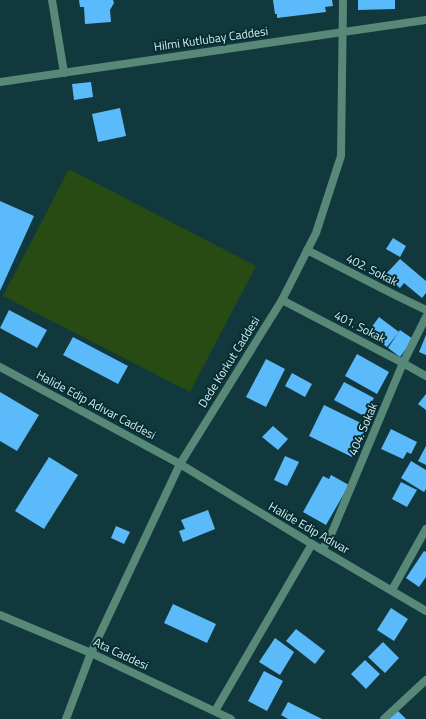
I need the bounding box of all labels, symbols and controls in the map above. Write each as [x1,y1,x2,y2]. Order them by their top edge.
street label: Hilmi Kutlubay Caddesi [152,21,269,56]
street label: 402. Sokak [343,248,402,291]
street label: 401. Sokak [331,305,390,348]
street label: Dede Korkut Caddesi [193,312,264,411]
street label: Halide Edip Adıvar Caddesi [33,365,159,444]
street label: 404. Sokak [343,399,382,458]
street label: Halide Edip Adıvar [265,497,353,559]
street label: Ata Caddesi [90,632,152,675]

